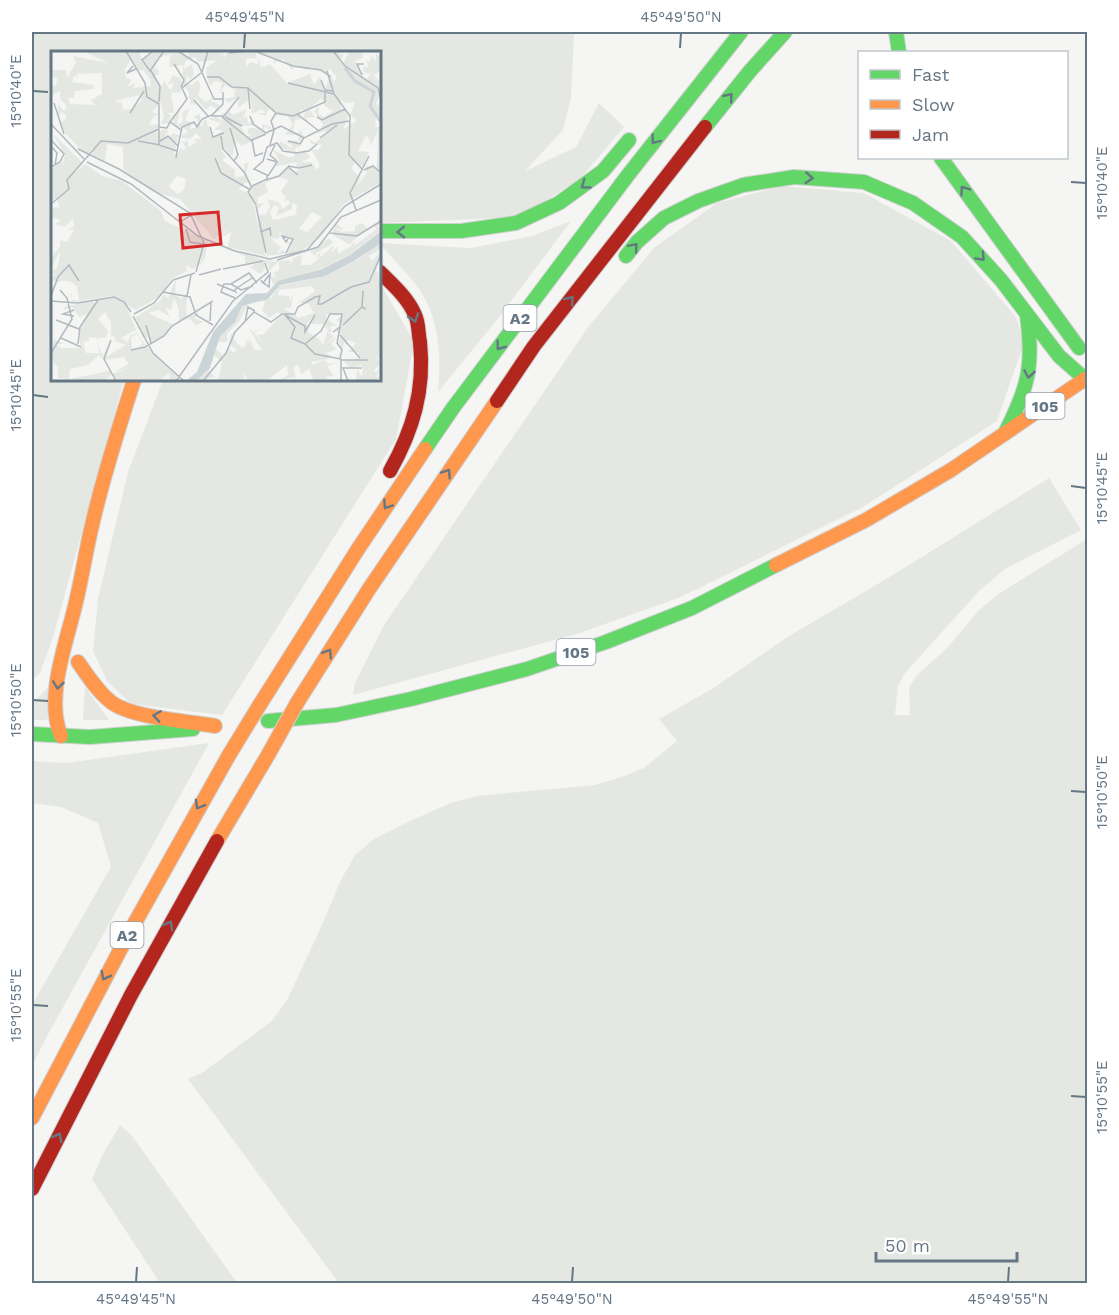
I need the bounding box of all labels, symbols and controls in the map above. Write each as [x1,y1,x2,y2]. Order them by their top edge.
text: 45°49'45"N [205,8,285,26]
text: 45°49'50"N [640,8,722,26]
inset map [51,51,381,381]
legend [858,51,1068,159]
text: 15°10'40"E [7,55,25,127]
text: Fast [912,64,950,85]
one-way arrow [722,93,733,104]
text: Slow [912,94,955,115]
text: Jam [912,124,949,145]
one-way arrow [652,133,663,144]
text: 15°10'40"E [1093,147,1111,219]
one-way arrow [805,171,814,184]
one-way arrow [580,177,591,188]
one-way arrow [960,186,971,197]
one-way arrow [396,226,405,238]
one-way arrow [627,243,638,254]
one-way arrow [973,250,984,261]
one-way arrow [562,295,573,306]
road number: A2 [504,305,536,331]
one-way arrow [406,312,419,323]
one-way arrow [496,339,507,350]
text: 15°10'45"E [7,359,25,431]
one-way arrow [1024,370,1036,379]
road number: 105 [1026,393,1064,419]
text: 15°10'45"E [1093,452,1111,524]
one-way arrow [440,468,451,479]
one-way arrow [383,498,394,509]
road number: 105 [556,639,596,665]
one-way arrow [321,649,333,659]
text: 15°10'50"E [7,663,25,737]
one-way arrow [52,681,64,690]
one-way arrow [153,711,162,723]
text: 15°10'50"E [1093,755,1111,829]
one-way arrow [195,799,207,809]
one-way arrow [162,921,173,931]
road number: A2 [110,922,144,948]
text: 15°10'55"E [7,968,25,1042]
one-way arrow [101,970,112,980]
text: 15°10'55"E [1093,1060,1111,1134]
one-way arrow [50,1132,62,1143]
scale bar [876,1225,1017,1263]
text: 50 m [885,1235,930,1256]
text: 45°49'45"N [96,1290,176,1308]
text: 45°49'50"N [531,1290,613,1308]
text: 45°49'55"N [968,1290,1048,1308]

